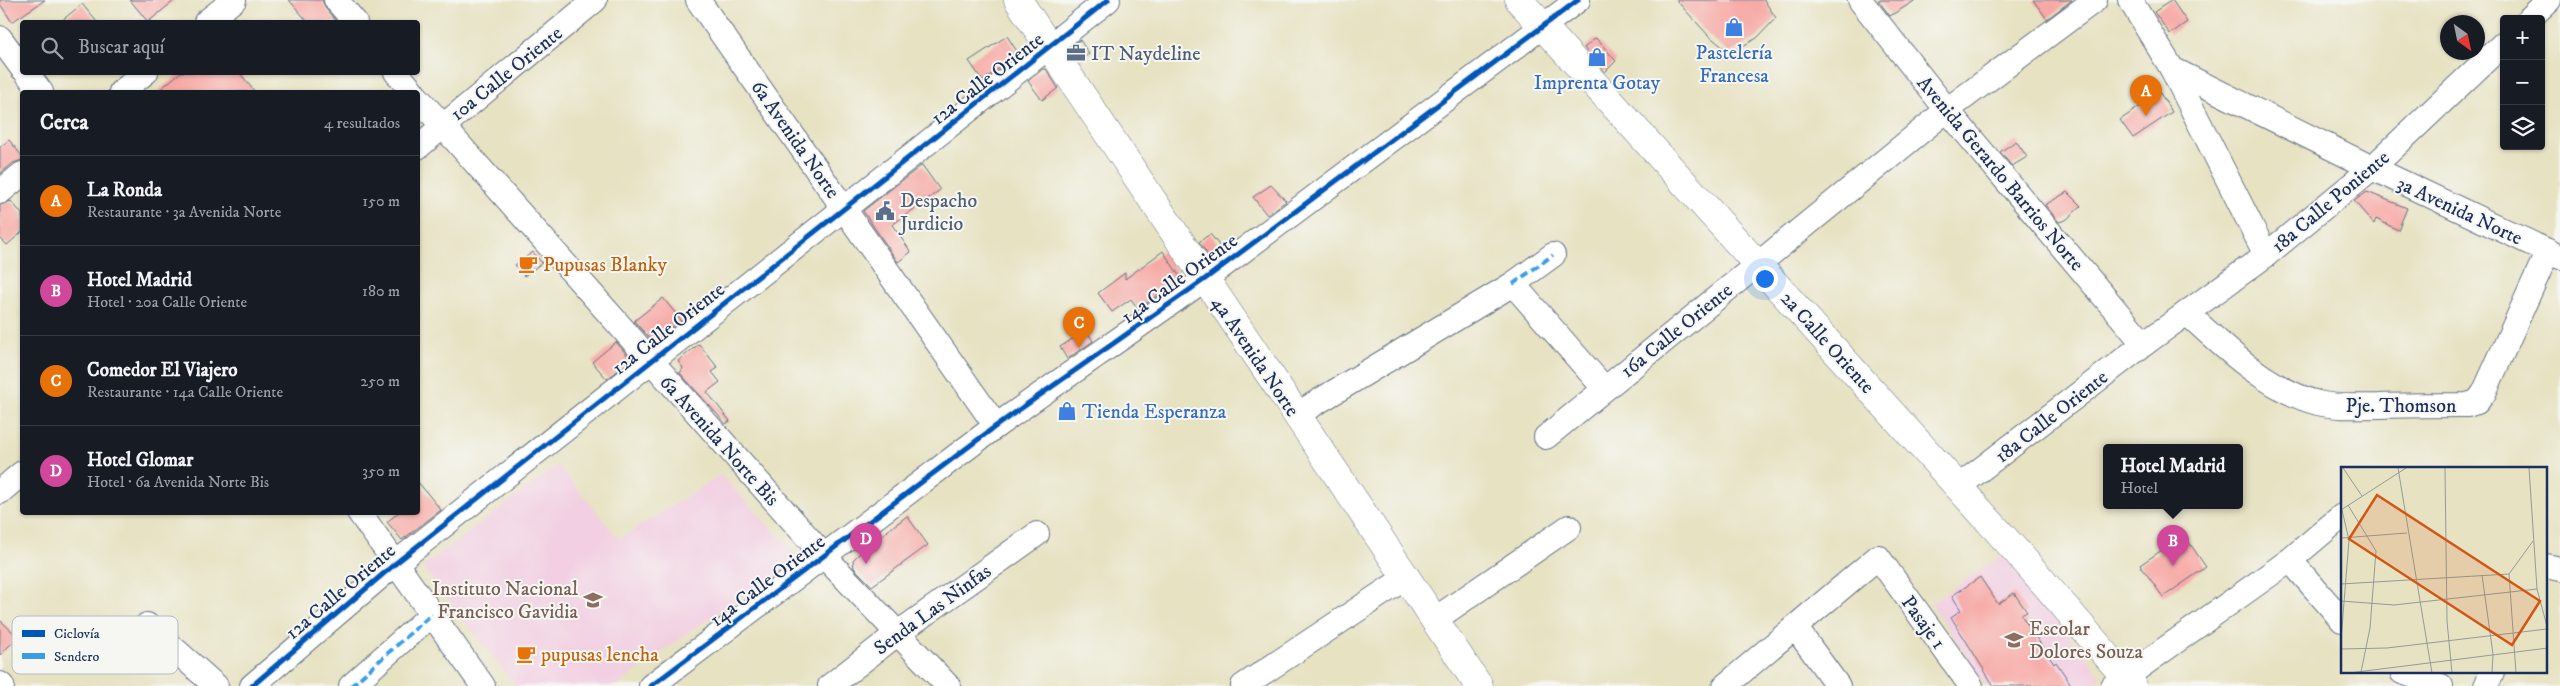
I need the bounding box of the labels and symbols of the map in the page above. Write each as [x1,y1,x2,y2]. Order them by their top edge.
north arrow [2440,15,2485,60]
shop icon: Pastelería Francesa [1723,16,1745,38]
street label: 10a Calle Oriente [446,21,568,127]
street label: 12a Calle Oriente [927,27,1049,131]
place label: Pastelería Francesa [1696,41,1773,89]
office icon: IT Naydeline [1065,42,1087,64]
place label: IT Naydeline [1091,42,1200,67]
shop icon: Imprenta Gotay [1586,46,1608,68]
place label: Imprenta Gotay [1534,71,1661,96]
street label: Avenida Gerardo Barrios Norte [1911,71,2089,277]
pin: A [2130,75,2162,116]
street label: 6a Avenida Norte [745,76,845,204]
street label: 18a Calle Poniente [2267,146,2395,259]
street label: 3a Avenida Norte [2393,171,2526,251]
place label: Despacho Jurdicio [898,189,977,237]
public building icon: Despacho Jurdicio [874,200,896,222]
street label: 14a Calle Oriente [1117,229,1243,330]
cafe icon: Pupusas Blanky [517,253,539,275]
place label: Pupusas Blanky [543,253,668,278]
your location [1752,266,1778,292]
street label: 12a Calle Oriente [608,277,730,381]
street label: 16a Calle Oriente [1616,278,1738,384]
street label: 2a Calle Oriente [1774,287,1879,399]
street label: 4a Avenida Norte [1205,292,1304,422]
pin: C [1063,307,1095,348]
street label: 18a Calle Oriente [1990,365,2113,469]
street label: 6a Avenida Norte Bis [654,370,784,512]
street label: Pje. Thomson [2346,394,2457,419]
shop icon: Tienda Esperanza [1056,400,1078,422]
place label: Tienda Esperanza [1082,400,1227,425]
inset map [2341,467,2548,674]
pin: D [850,523,882,564]
pin: B [2157,525,2189,566]
street label: 14a Calle Oriente [705,530,831,633]
street label: 12a Calle Oriente [281,539,401,646]
street label: Senda Las Ninfas [869,559,997,661]
place label: Instituto Nacional Francisco Gavidia [432,577,579,625]
school or university icon: Instituto Nacional Francisco Gavidia [582,589,604,611]
street label: Pasaje 1 [1895,591,1951,655]
legend [12,616,178,674]
place label: Escolar Dolores Souza [2029,617,2143,665]
text: Ciclovía [54,625,100,643]
school or university icon: Escolar Dolores Souza [2003,629,2025,651]
cafe icon: pupusas lencha [515,643,537,665]
place label: pupusas lencha [540,643,659,668]
text: Sendero [54,648,99,666]

